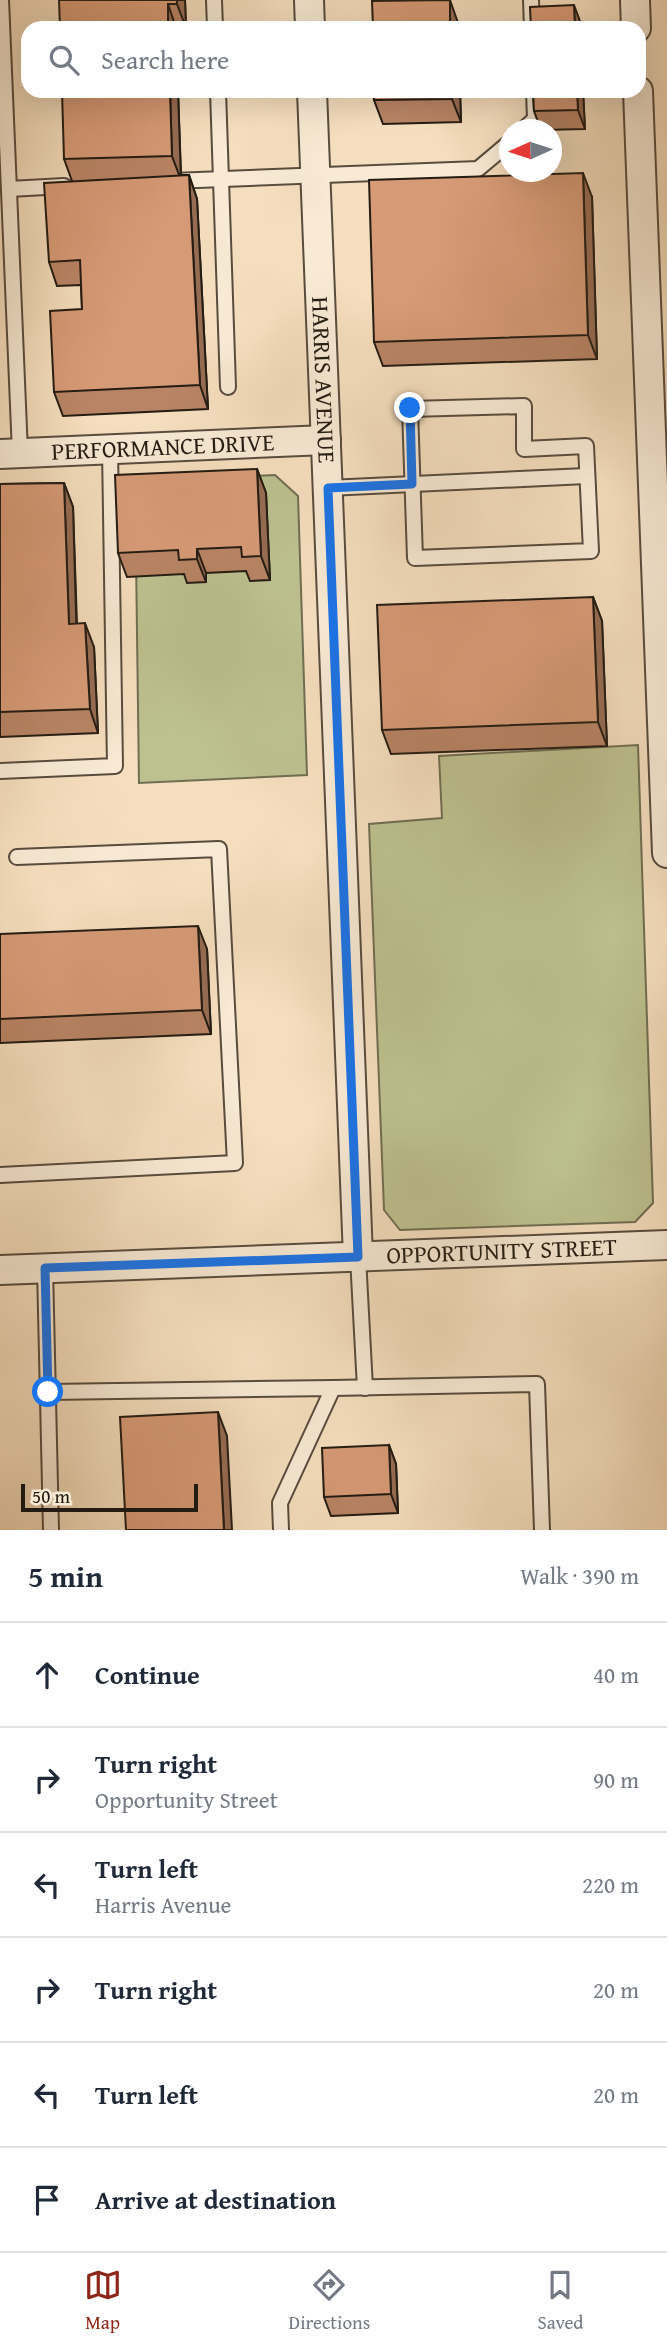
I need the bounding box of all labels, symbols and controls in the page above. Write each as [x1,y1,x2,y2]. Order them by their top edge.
search box [21,21,646,98]
text: Search here [101,40,229,79]
icon: search [45,41,83,79]
north arrow [499,119,562,182]
street label: HARRIS AVENUE [303,296,345,464]
route end [394,392,425,423]
street label: PERFORMANCE DRIVE [51,424,275,469]
street label: OPPORTUNITY STREET [386,1229,617,1273]
route start [32,1376,63,1407]
scale bar [21,1481,198,1513]
text: 50 m [32,1482,70,1510]
text: 5 min [28,1554,103,1598]
text: Walk · 390 m [520,1559,639,1592]
text: Continue [95,1655,200,1694]
icon: ahead [28,1656,66,1694]
text: 40 m [593,1658,639,1691]
text: Turn right [95,1744,217,1783]
icon: right [28,1761,66,1799]
text: 90 m [593,1763,639,1796]
text: Opportunity Street [95,1783,278,1816]
text: Turn left [95,1849,198,1888]
icon: left [28,1866,66,1904]
text: 220 m [582,1868,639,1901]
text: Harris Avenue [95,1888,231,1921]
text: Turn right [95,1970,217,2009]
icon: right [28,1971,66,2009]
text: 20 m [593,1973,639,2006]
text: Turn left [95,2075,198,2114]
icon: left [28,2076,66,2114]
text: 20 m [593,2078,639,2111]
text: Arrive at destination [95,2180,336,2219]
icon: arrive [28,2181,66,2219]
tab: Map [84,2266,122,2336]
tab: Directions [289,2266,370,2336]
tab: Saved [537,2266,583,2336]

